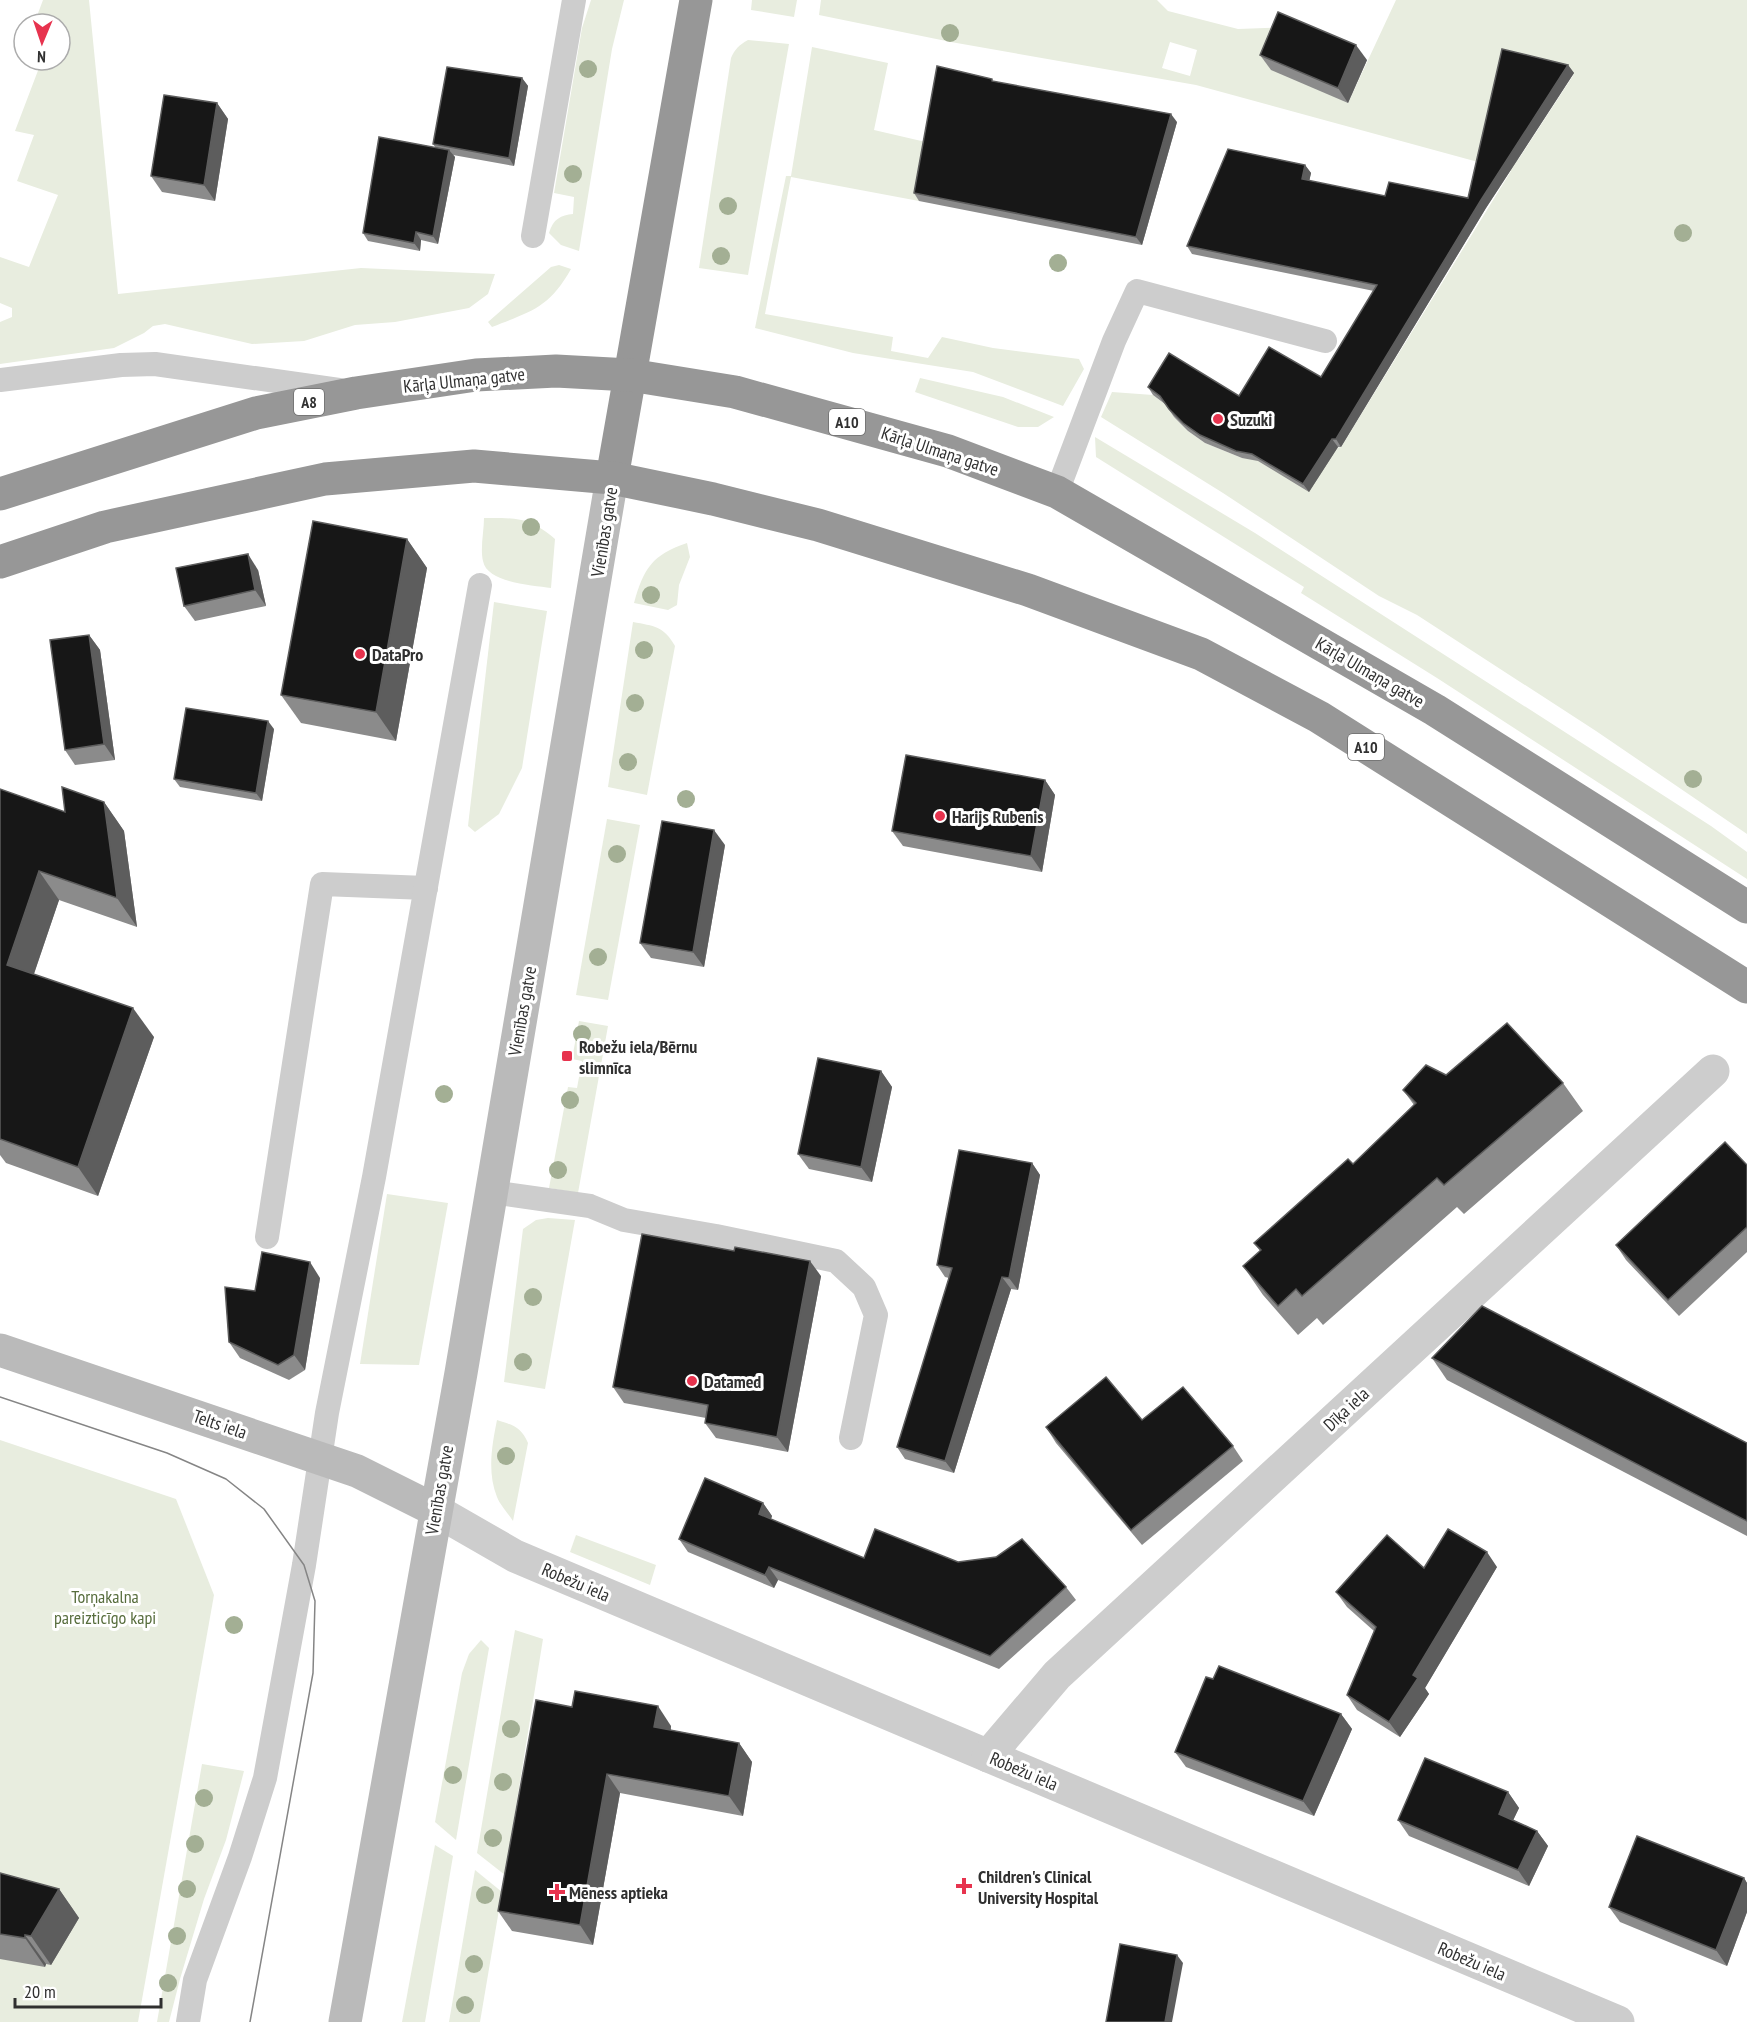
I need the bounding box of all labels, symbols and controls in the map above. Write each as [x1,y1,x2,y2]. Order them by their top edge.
north arrow [12,12,72,72]
text: N [37,47,46,67]
street label: Kārļa Ulmaņa gatve [402,362,526,398]
road number: A8 [294,389,324,415]
place label: Suzuki [1230,408,1272,431]
road number: A10 [829,409,865,435]
marker: Suzuki [1211,412,1225,426]
street label: Kārļa Ulmaņa gatve [878,421,1002,481]
street label: Vienības gatve [585,485,622,580]
street label: Kārļa Ulmaņa gatve [1311,632,1429,712]
place label: DataPro [372,643,423,666]
marker: DataPro [353,647,367,661]
road number: A10 [1348,734,1384,760]
place label: Harijs Rubenis [952,805,1044,828]
marker: Harijs Rubenis [933,809,947,823]
street label: Vienības gatve [503,964,541,1059]
place label: Robežu iela/Bērnu slimnīca [579,1035,697,1079]
marker: Robežu iela/Bērnu slimnīca [560,1049,574,1063]
place label: Datamed [704,1370,761,1393]
marker: Datamed [685,1374,699,1388]
street label: Dīķa iela [1318,1382,1374,1436]
street label: Telts iela [190,1404,250,1444]
street label: Vienības gatve [420,1443,458,1538]
street label: Robežu iela [539,1557,613,1607]
park label: Torņakalna pareizticīgo kapi [54,1585,156,1629]
street label: Robežu iela [987,1746,1061,1796]
place label: Children's Clinical University Hospital [978,1865,1099,1909]
marker: Children's Clinical University Hospital [955,1877,973,1895]
place label: Mēness aptieka [569,1881,668,1904]
marker: Mēness aptieka [550,1885,564,1899]
street label: Robežu iela [1435,1936,1509,1986]
scale bar [15,1971,160,2009]
text: 20 m [24,1980,56,2003]

